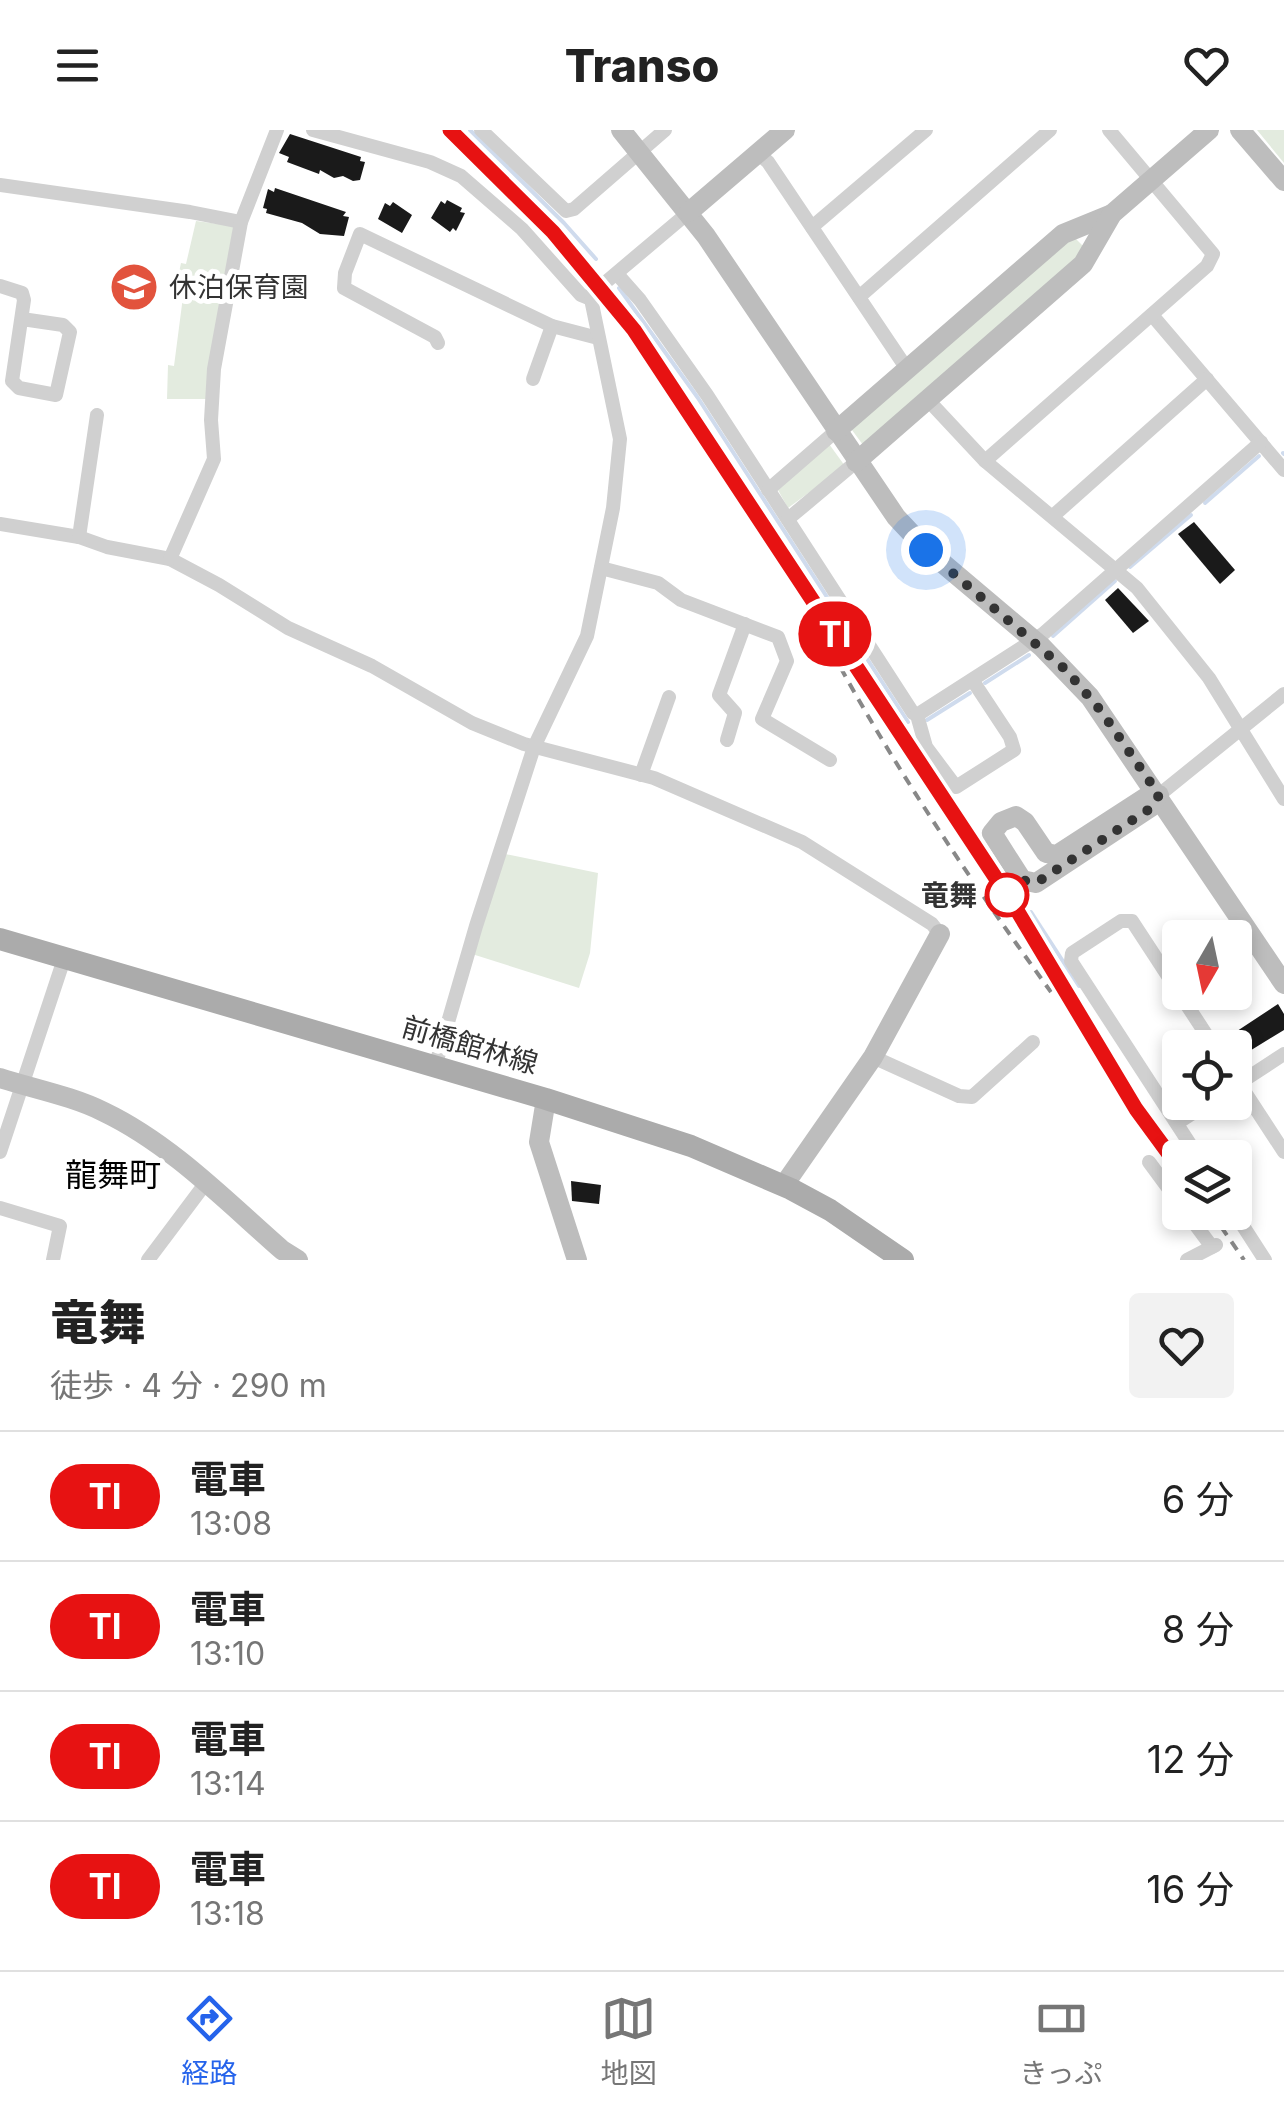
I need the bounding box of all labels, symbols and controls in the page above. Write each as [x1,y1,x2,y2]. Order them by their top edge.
icon: menu [50,38,105,93]
text: Transo [565,38,719,93]
icon: heart [1179,38,1234,93]
school or university icon: 休泊保育園 [108,261,160,313]
place label: 休泊保育園 [169,270,309,304]
your location [901,525,951,575]
line badge: TI [790,602,880,666]
text: TI [818,613,852,655]
marker: 竜舞 [986,874,1028,916]
place label: 竜舞 [921,878,977,912]
north arrow [1162,920,1252,1010]
map controls [1162,920,1252,1230]
street label: 前橋館林線 [398,1009,542,1081]
button: locate [1162,1030,1252,1120]
button: layers [1162,1140,1252,1230]
district label: 龍舞町 [65,1155,161,1194]
text: 竜舞 [50,1293,146,1352]
button: heart [1129,1293,1234,1398]
text: 徒歩 · 4 分 · 290 m [50,1366,327,1405]
text: 電車 [190,1456,266,1502]
text: TI [88,1475,122,1517]
text: 6 分 [1162,1476,1234,1522]
text: 13:08 [190,1504,272,1543]
text: 電車 [190,1586,266,1632]
text: TI [88,1605,122,1647]
text: 8 分 [1162,1606,1234,1652]
text: 13:10 [190,1634,265,1673]
text: 電車 [190,1716,266,1762]
text: TI [88,1735,122,1777]
text: 12 分 [1147,1736,1234,1782]
text: 13:14 [190,1764,266,1803]
text: 電車 [190,1846,266,1892]
text: TI [88,1865,122,1907]
text: 16 分 [1146,1866,1234,1912]
text: 13:18 [190,1894,265,1933]
tab: 経路 [182,1991,238,2091]
tab: 地図 [601,1991,657,2091]
tab: きっぷ [1020,1991,1102,2091]

